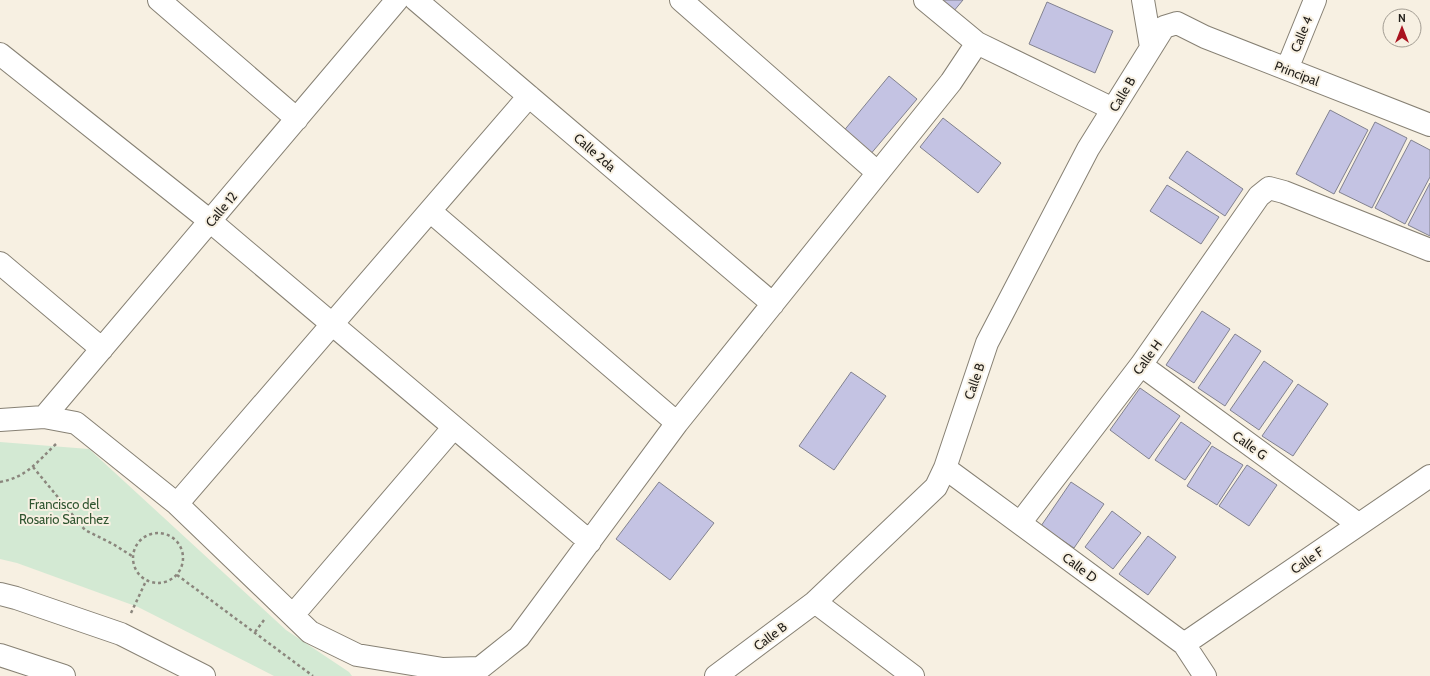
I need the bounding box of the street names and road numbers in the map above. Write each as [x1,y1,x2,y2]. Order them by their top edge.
street label: Calle 4 [1287,13,1316,54]
street label: Principal [1272,57,1322,89]
street label: Calle B [1105,74,1139,114]
street label: Calle 2da [571,130,620,175]
street label: Calle 12 [202,188,240,230]
street label: Calle H [1129,336,1165,378]
street label: Calle B [960,360,988,401]
street label: Calle G [1230,427,1271,463]
street label: Calle F [1287,543,1327,577]
street label: Calle D [1059,549,1101,585]
street label: Calle B [750,618,790,654]

